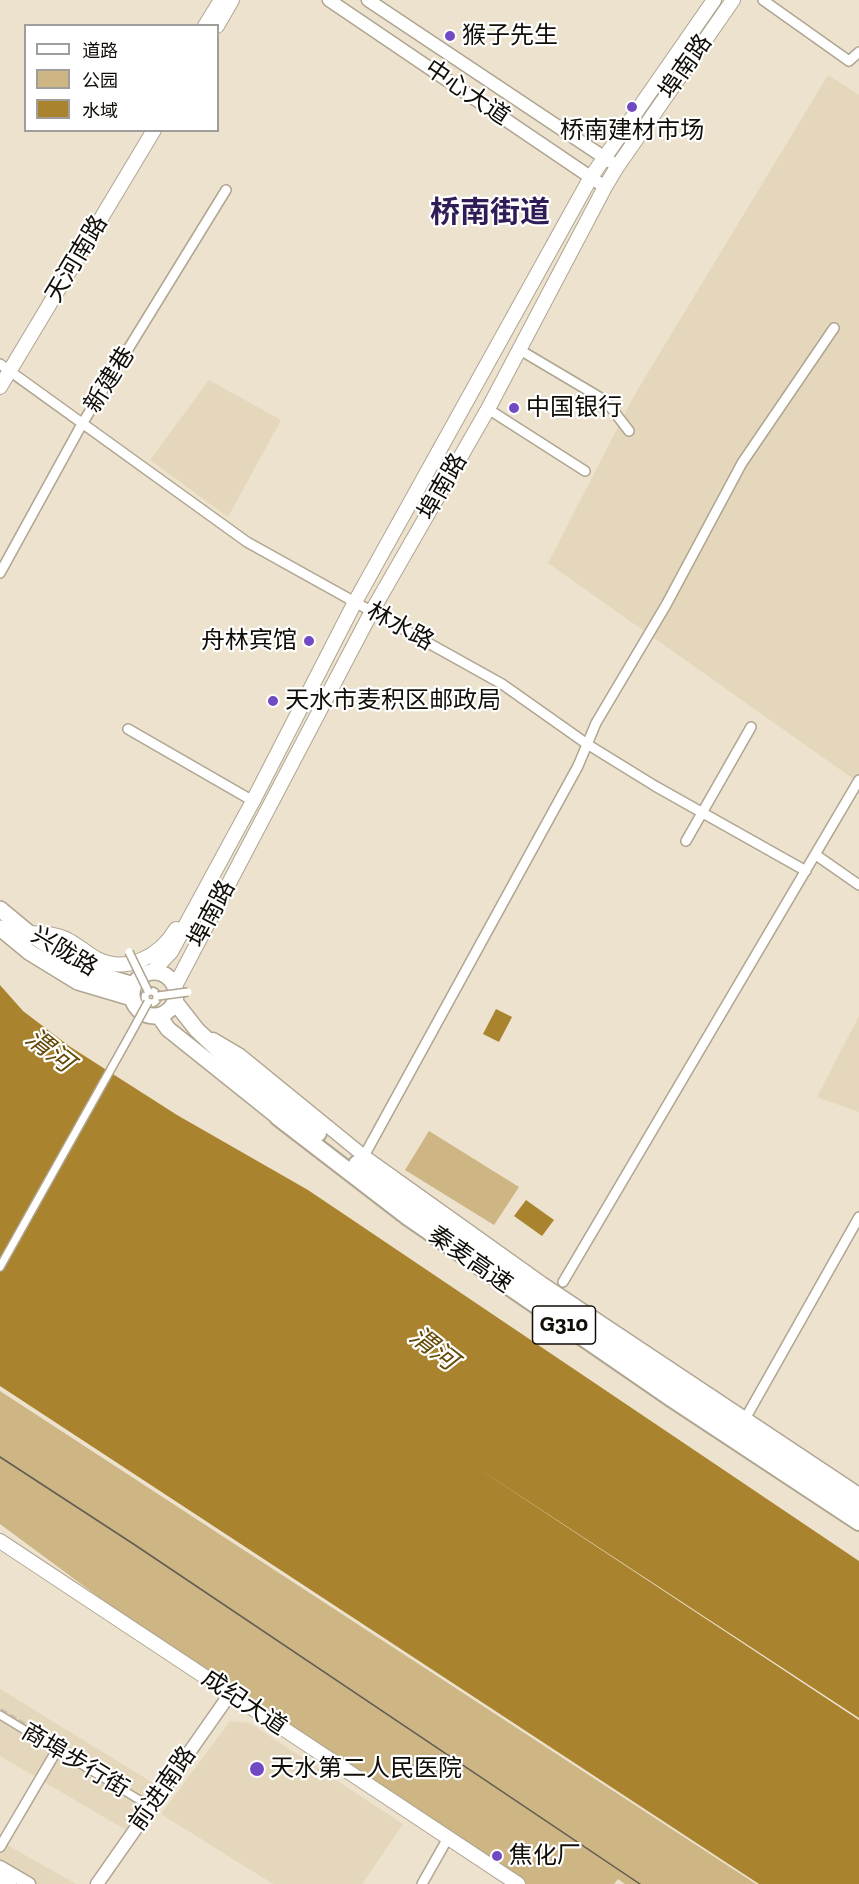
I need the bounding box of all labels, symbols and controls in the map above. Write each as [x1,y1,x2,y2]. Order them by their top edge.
place label: 猴子先生 [462,22,558,50]
legend [24,24,219,132]
marker: 猴子先生 [443,29,457,43]
street label: 埠南路 [654,29,718,105]
text: 道路 [82,40,118,62]
street label: 中心大道 [419,54,515,132]
text: 公园 [82,70,118,92]
text: 水域 [82,100,118,122]
marker: 桥南建材市场 [625,100,639,114]
place label: 桥南建材市场 [560,117,704,145]
district label: 桥南街道 [430,195,550,231]
street label: 天河南路 [40,210,114,308]
street label: 新建巷 [79,342,141,418]
place label: 中国银行 [526,394,622,422]
marker: 中国银行 [507,401,521,415]
street label: 埠南路 [413,449,473,525]
street label: 林水路 [362,597,438,657]
place label: 舟林宾馆 [201,627,297,655]
marker: 舟林宾馆 [302,634,316,648]
place label: 天水市麦积区邮政局 [285,687,501,715]
marker: 天水市麦积区邮政局 [266,694,280,708]
street label: 埠南路 [182,875,242,953]
street label: 兴陇路 [26,921,102,983]
water label: 渭河 [19,1023,79,1079]
street label: 秦麦高速 [422,1221,518,1299]
road number: G310 [532,1306,596,1344]
water label: 渭河 [403,1321,463,1377]
street label: 成纪大道 [196,1664,292,1742]
street label: 商埠步行街 [16,1718,134,1804]
street label: 前进南路 [124,1741,202,1837]
place label: 天水第二人民医院 [270,1755,462,1783]
marker: 天水第二人民医院 [248,1760,266,1778]
place label: 焦化厂 [509,1842,581,1870]
marker: 焦化厂 [490,1849,504,1863]

